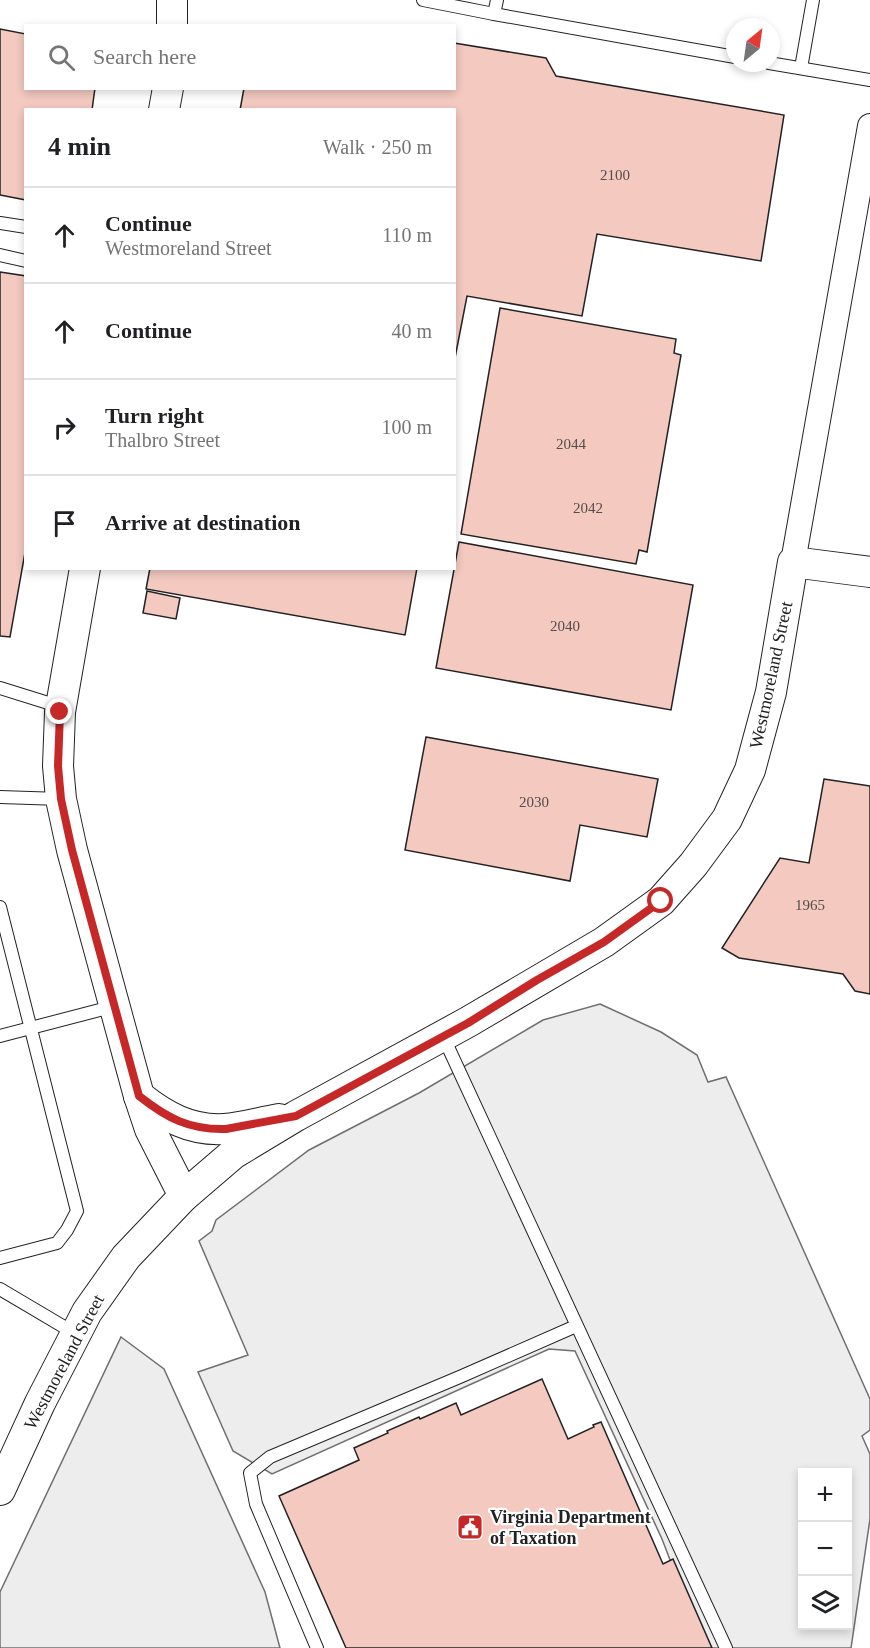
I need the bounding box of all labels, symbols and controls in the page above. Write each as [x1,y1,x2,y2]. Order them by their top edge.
north arrow [726,18,780,72]
search box [24,24,456,90]
icon: search [45,41,78,74]
text: Search here [93,44,196,69]
text: 4 min [48,132,111,161]
text: Walk · 250 m [323,136,432,158]
house number: 2100 [600,167,630,183]
text: Continue [105,211,192,236]
icon: ahead [48,219,81,252]
text: 110 m [382,224,432,246]
text: Westmoreland Street [105,237,272,259]
icon: ahead [48,315,81,348]
text: Continue [105,318,192,343]
text: 40 m [391,320,432,342]
text: Turn right [105,403,204,428]
icon: right [48,411,81,444]
text: 100 m [381,416,432,438]
text: Thalbro Street [105,429,220,451]
house number: 2044 [556,436,587,452]
house number: 2042 [573,500,603,516]
icon: arrive [48,507,81,540]
text: Arrive at destination [105,510,301,535]
street label: Westmoreland Street [746,600,796,750]
house number: 2040 [550,618,580,634]
route end [46,698,72,724]
house number: 2030 [519,794,549,810]
route start [647,887,673,913]
house number: 1965 [795,897,825,913]
street label: Westmoreland Street [20,1291,108,1433]
map controls [798,1468,852,1630]
button: + [798,1468,852,1522]
place label: Virginia Department of Taxation [490,1507,651,1548]
public building icon: Virginia Department of Taxation [455,1512,485,1542]
button: − [798,1522,852,1576]
button: layers [798,1576,852,1630]

